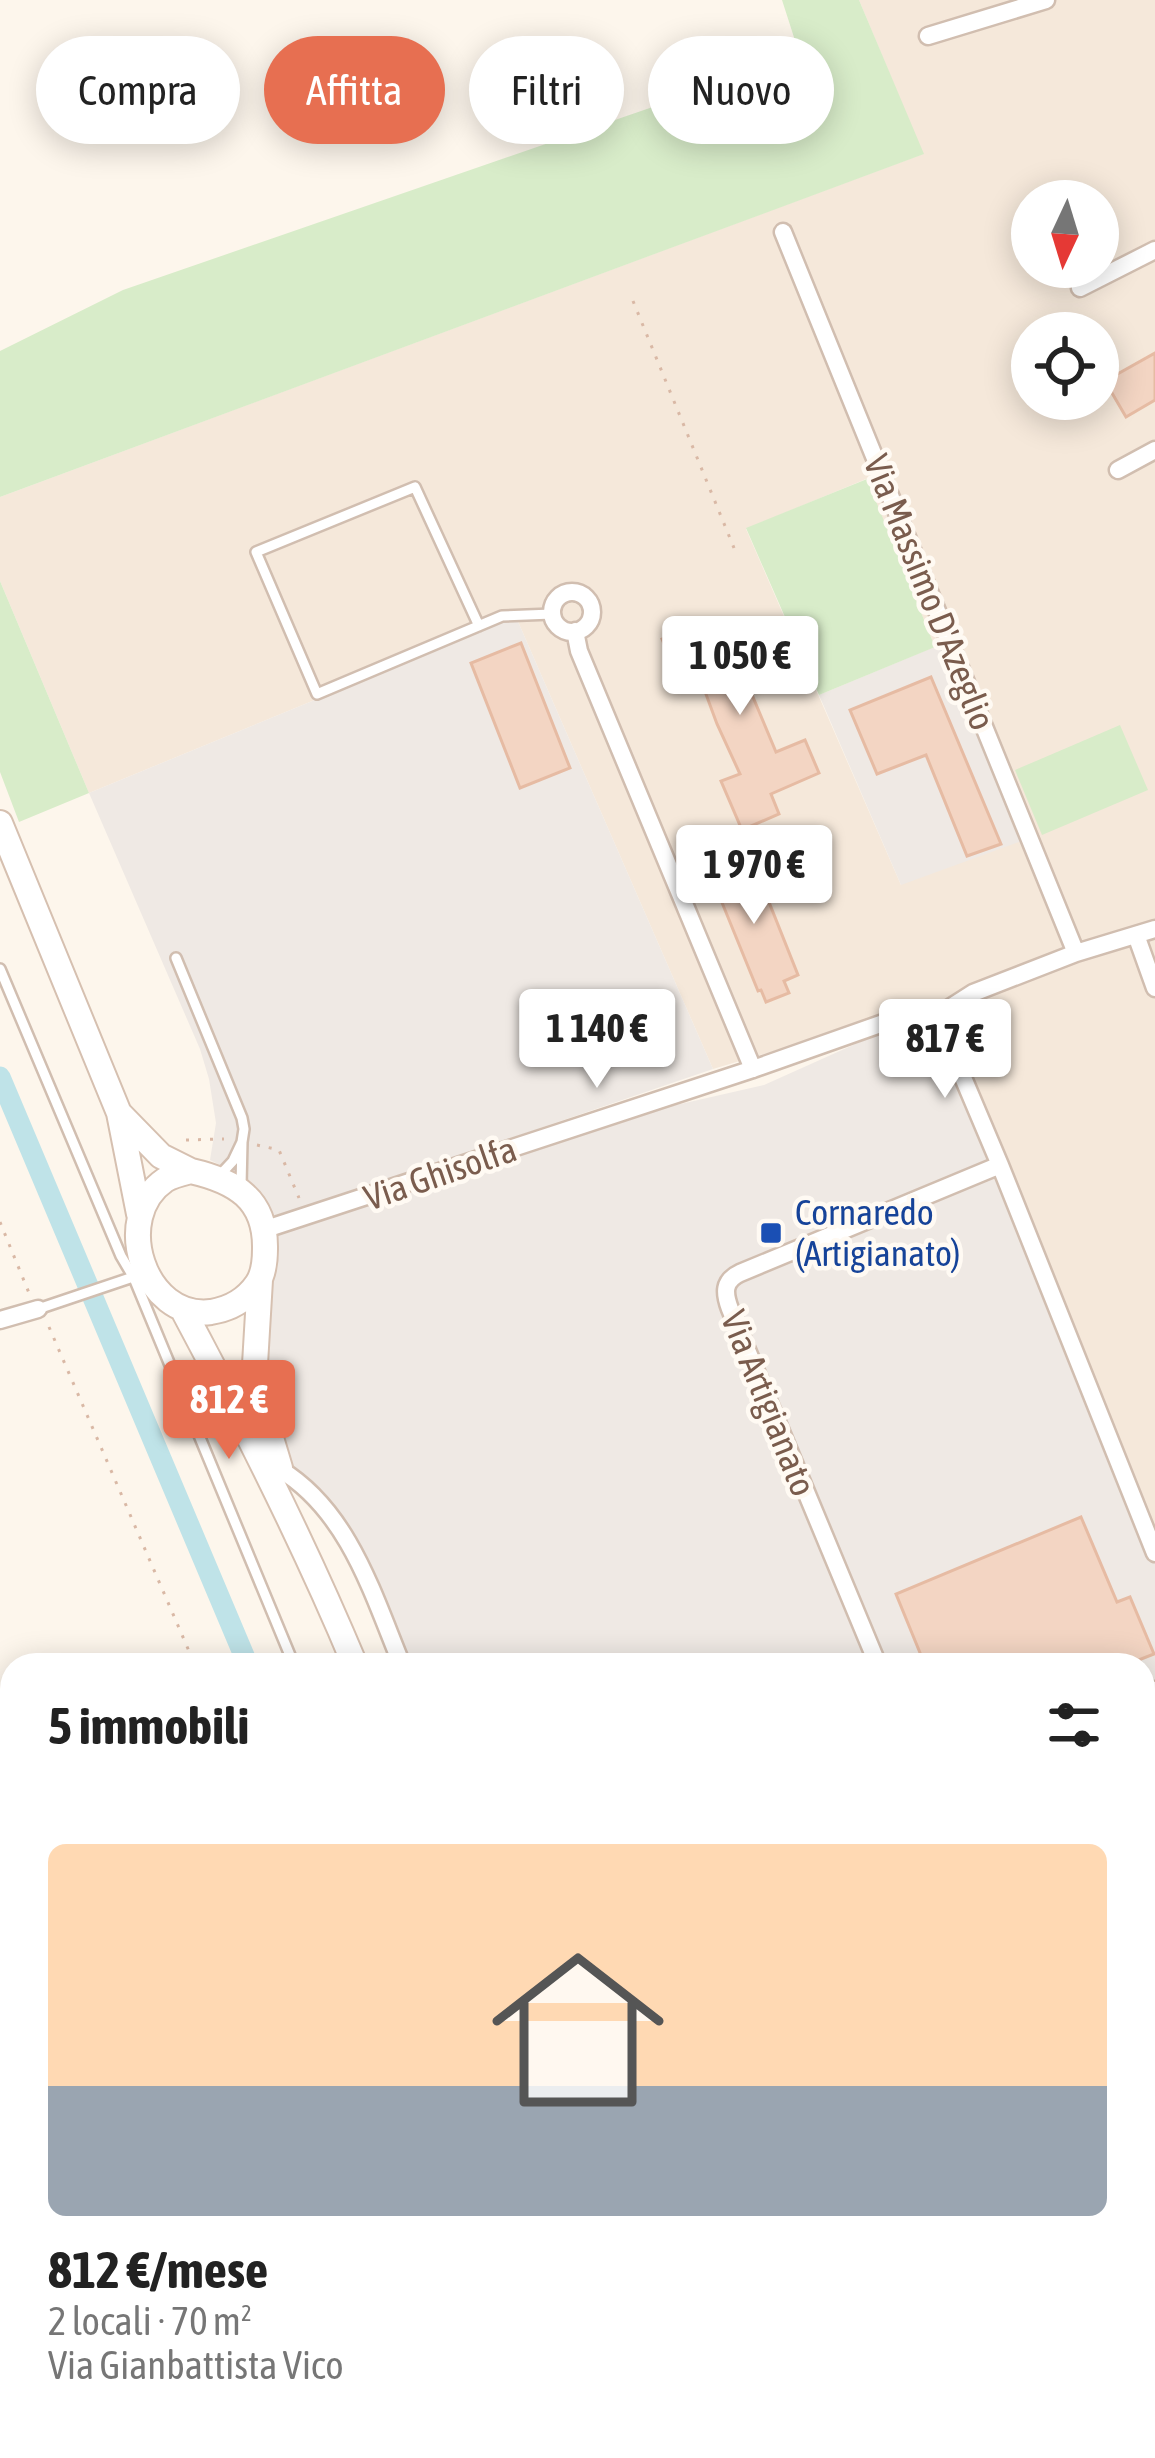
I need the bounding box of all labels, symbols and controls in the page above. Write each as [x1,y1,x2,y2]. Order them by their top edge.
chip: Compra [36,36,240,144]
chip: Affitta [264,36,445,144]
chip: Filtri [469,36,624,144]
chip: Nuovo [648,36,834,144]
north arrow [1011,180,1119,288]
map controls [1011,180,1119,420]
button: locate [1011,312,1119,420]
street label: Via Massimo D'Azeglio [856,448,1004,736]
pin: 1 050 € [629,616,851,718]
text: 1 050 € [689,633,791,677]
pin: 1 970 € [643,825,865,927]
text: 1 970 € [703,842,805,886]
pin: 1 140 € [486,989,708,1091]
pin: 817 € [861,999,1029,1101]
text: 1 140 € [546,1006,648,1050]
text: 817 € [906,1016,984,1060]
street label: Via Ghisolfa [358,1127,522,1219]
place label: Cornaredo (Artigianato) [795,1191,960,1274]
marker: Cornaredo (Artigianato) [758,1220,784,1246]
street label: Via Artigianato [713,1304,825,1502]
pin: 812 € [145,1360,313,1462]
text: 812 € [190,1377,268,1421]
icon: filters [1041,1692,1107,1758]
text: 5 immobili [48,1696,249,1755]
icon: home [470,1922,686,2138]
text: 812 €/mese [48,2240,268,2299]
text: 2 locali · 70 m² [48,2299,252,2343]
text: Via Gianbattista Vico [48,2343,344,2387]

